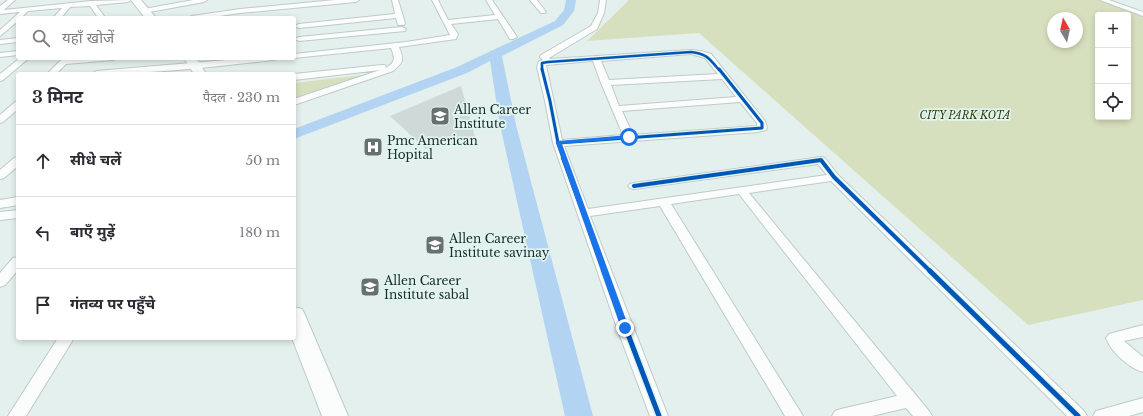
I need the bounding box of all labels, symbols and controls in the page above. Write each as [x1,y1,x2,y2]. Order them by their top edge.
north arrow [1047,12,1083,48]
map controls [1095,12,1131,120]
button: + [1095,12,1131,48]
search box [16,16,296,60]
icon: search [30,27,52,49]
text: यहाँ खोजें [62,28,114,47]
button: − [1095,48,1131,84]
button: locate [1095,84,1131,120]
text: 3 मिनट [32,87,83,108]
text: पैदल · 230 m [203,89,280,106]
place label: Allen Career Institute [453,102,531,131]
school or university icon: Allen Career Institute [429,105,451,127]
park label: CITY PARK KOTA [920,109,1010,122]
route start [620,128,638,146]
place label: Pmc American Hopital [387,133,478,162]
hospital icon: Pmc American Hopital [362,136,384,158]
icon: ahead [32,150,54,172]
text: सीधे चलें [70,150,121,169]
text: 50 m [246,152,280,169]
icon: left [32,222,54,244]
text: बाएँ मुड़ें [70,222,115,241]
text: 180 m [239,224,280,241]
place label: Allen Career Institute savinay [448,231,550,260]
school or university icon: Allen Career Institute savinay [424,234,446,256]
place label: Allen Career Institute sabal [383,273,469,302]
school or university icon: Allen Career Institute sabal [359,276,381,298]
icon: arrive [32,294,54,316]
text: गंतव्य पर पहुँचे [70,294,155,313]
route end [616,319,634,337]

